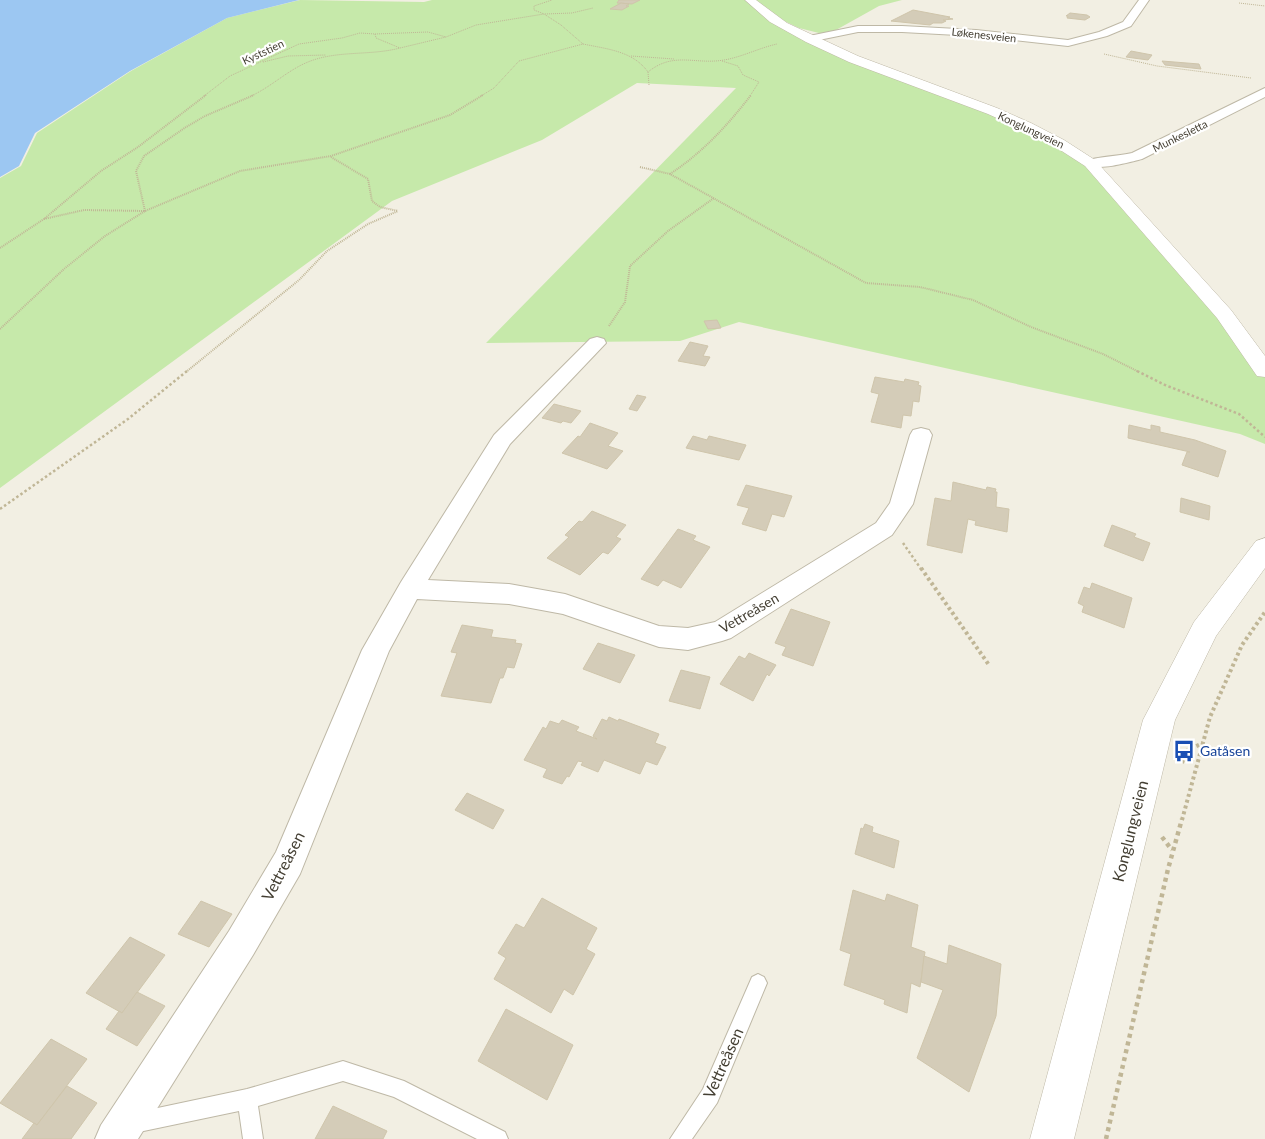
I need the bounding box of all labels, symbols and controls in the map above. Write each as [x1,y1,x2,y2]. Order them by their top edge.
street label: Løkenesveien [951,25,1017,44]
street label: Kyststien [240,36,286,67]
street label: Konglungveien [996,109,1066,151]
street label: Munkesletta [1150,117,1209,154]
street label: Vettreåsen [716,589,781,636]
bus stop icon: Gatåsen [1171,738,1197,764]
place label: Gatåsen [1200,742,1250,759]
street label: Konglungveien [1108,778,1151,884]
street label: Vettreåsen [257,828,308,904]
street label: Vettreåsen [699,1025,747,1101]

